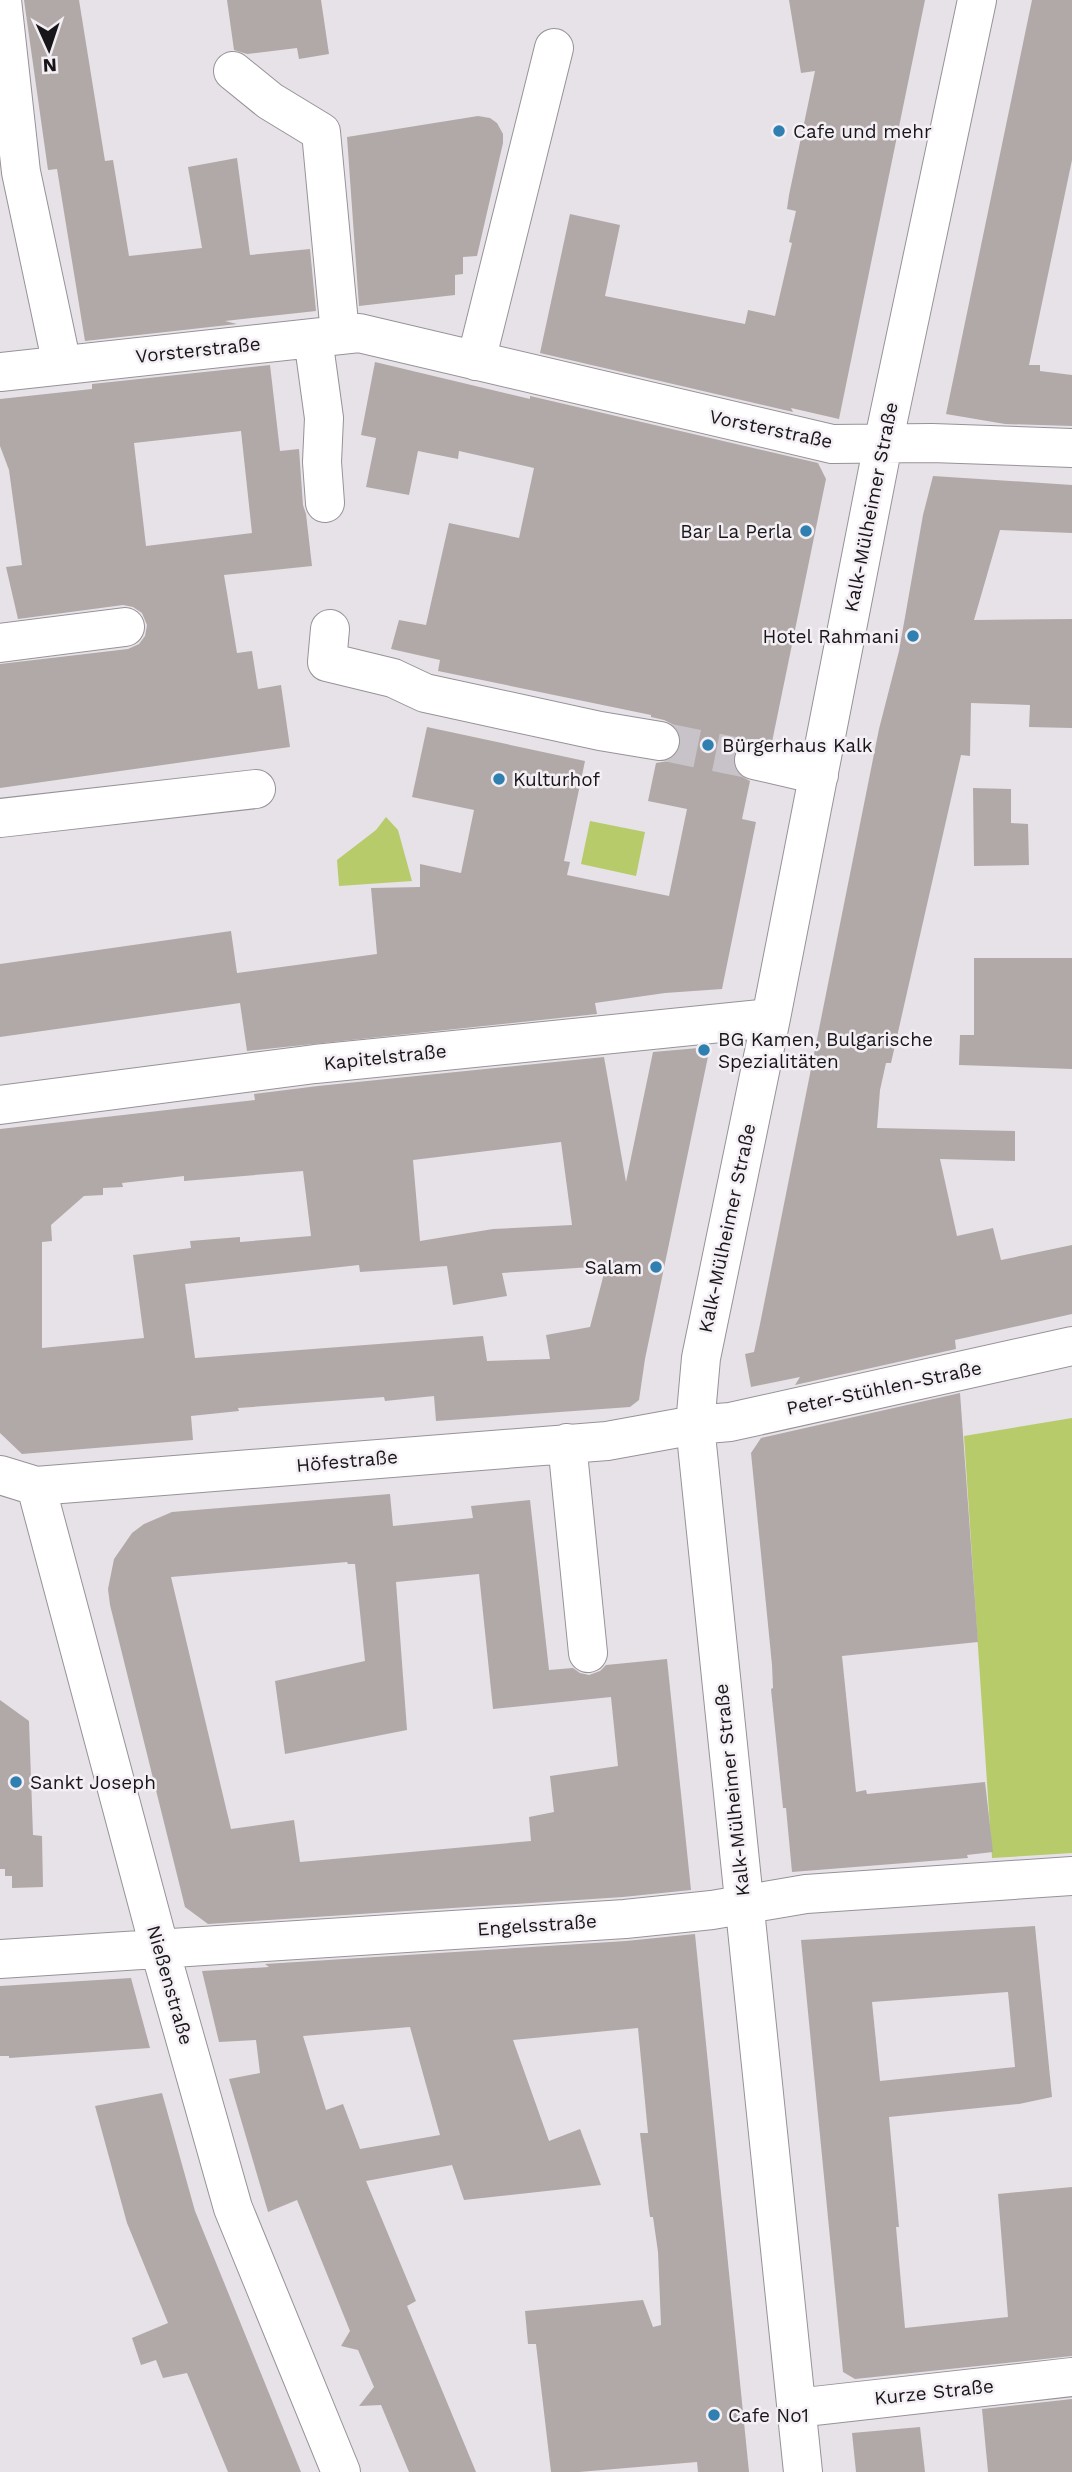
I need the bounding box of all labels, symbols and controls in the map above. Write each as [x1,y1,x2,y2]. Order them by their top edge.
north arrow [14,14,84,84]
text: N [42,54,58,77]
place label: Cafe und mehr [793,120,932,143]
marker: Cafe und mehr [771,123,787,139]
street label: Vorsterstraße [134,332,262,368]
street label: Kalk-Mülheimer Straße [839,400,903,614]
street label: Vorsterstraße [707,405,835,453]
place label: Bar La Perla [680,520,792,543]
marker: Bar La Perla [798,523,814,539]
place label: Hotel Rahmani [763,625,899,648]
marker: Hotel Rahmani [905,628,921,644]
place label: Bürgerhaus Kalk [722,734,873,757]
marker: Bürgerhaus Kalk [700,737,716,753]
place label: Kulturhof [513,768,601,791]
marker: Kulturhof [491,771,507,787]
place label: BG Kamen, Bulgarische Spezialitäten [718,1028,933,1073]
street label: Kapitelstraße [322,1039,448,1075]
marker: BG Kamen, Bulgarische Spezialitäten [696,1042,712,1058]
street label: Kalk-Mülheimer Straße [694,1121,760,1335]
place label: Salam [585,1256,642,1279]
marker: Salam [648,1259,664,1275]
street label: Peter-Stühlen-Straße [784,1356,984,1420]
street label: Höfestraße [295,1445,399,1477]
street label: Kalk-Mülheimer Straße [709,1683,755,1897]
place label: Sankt Joseph [30,1771,156,1794]
marker: Sankt Joseph [8,1774,24,1790]
street label: Engelsstraße [476,1909,598,1941]
street label: Nießenstraße [142,1923,198,2047]
street label: Kurze Straße [873,2374,995,2410]
place label: Cafe No1 [728,2404,809,2427]
marker: Cafe No1 [706,2407,722,2423]

